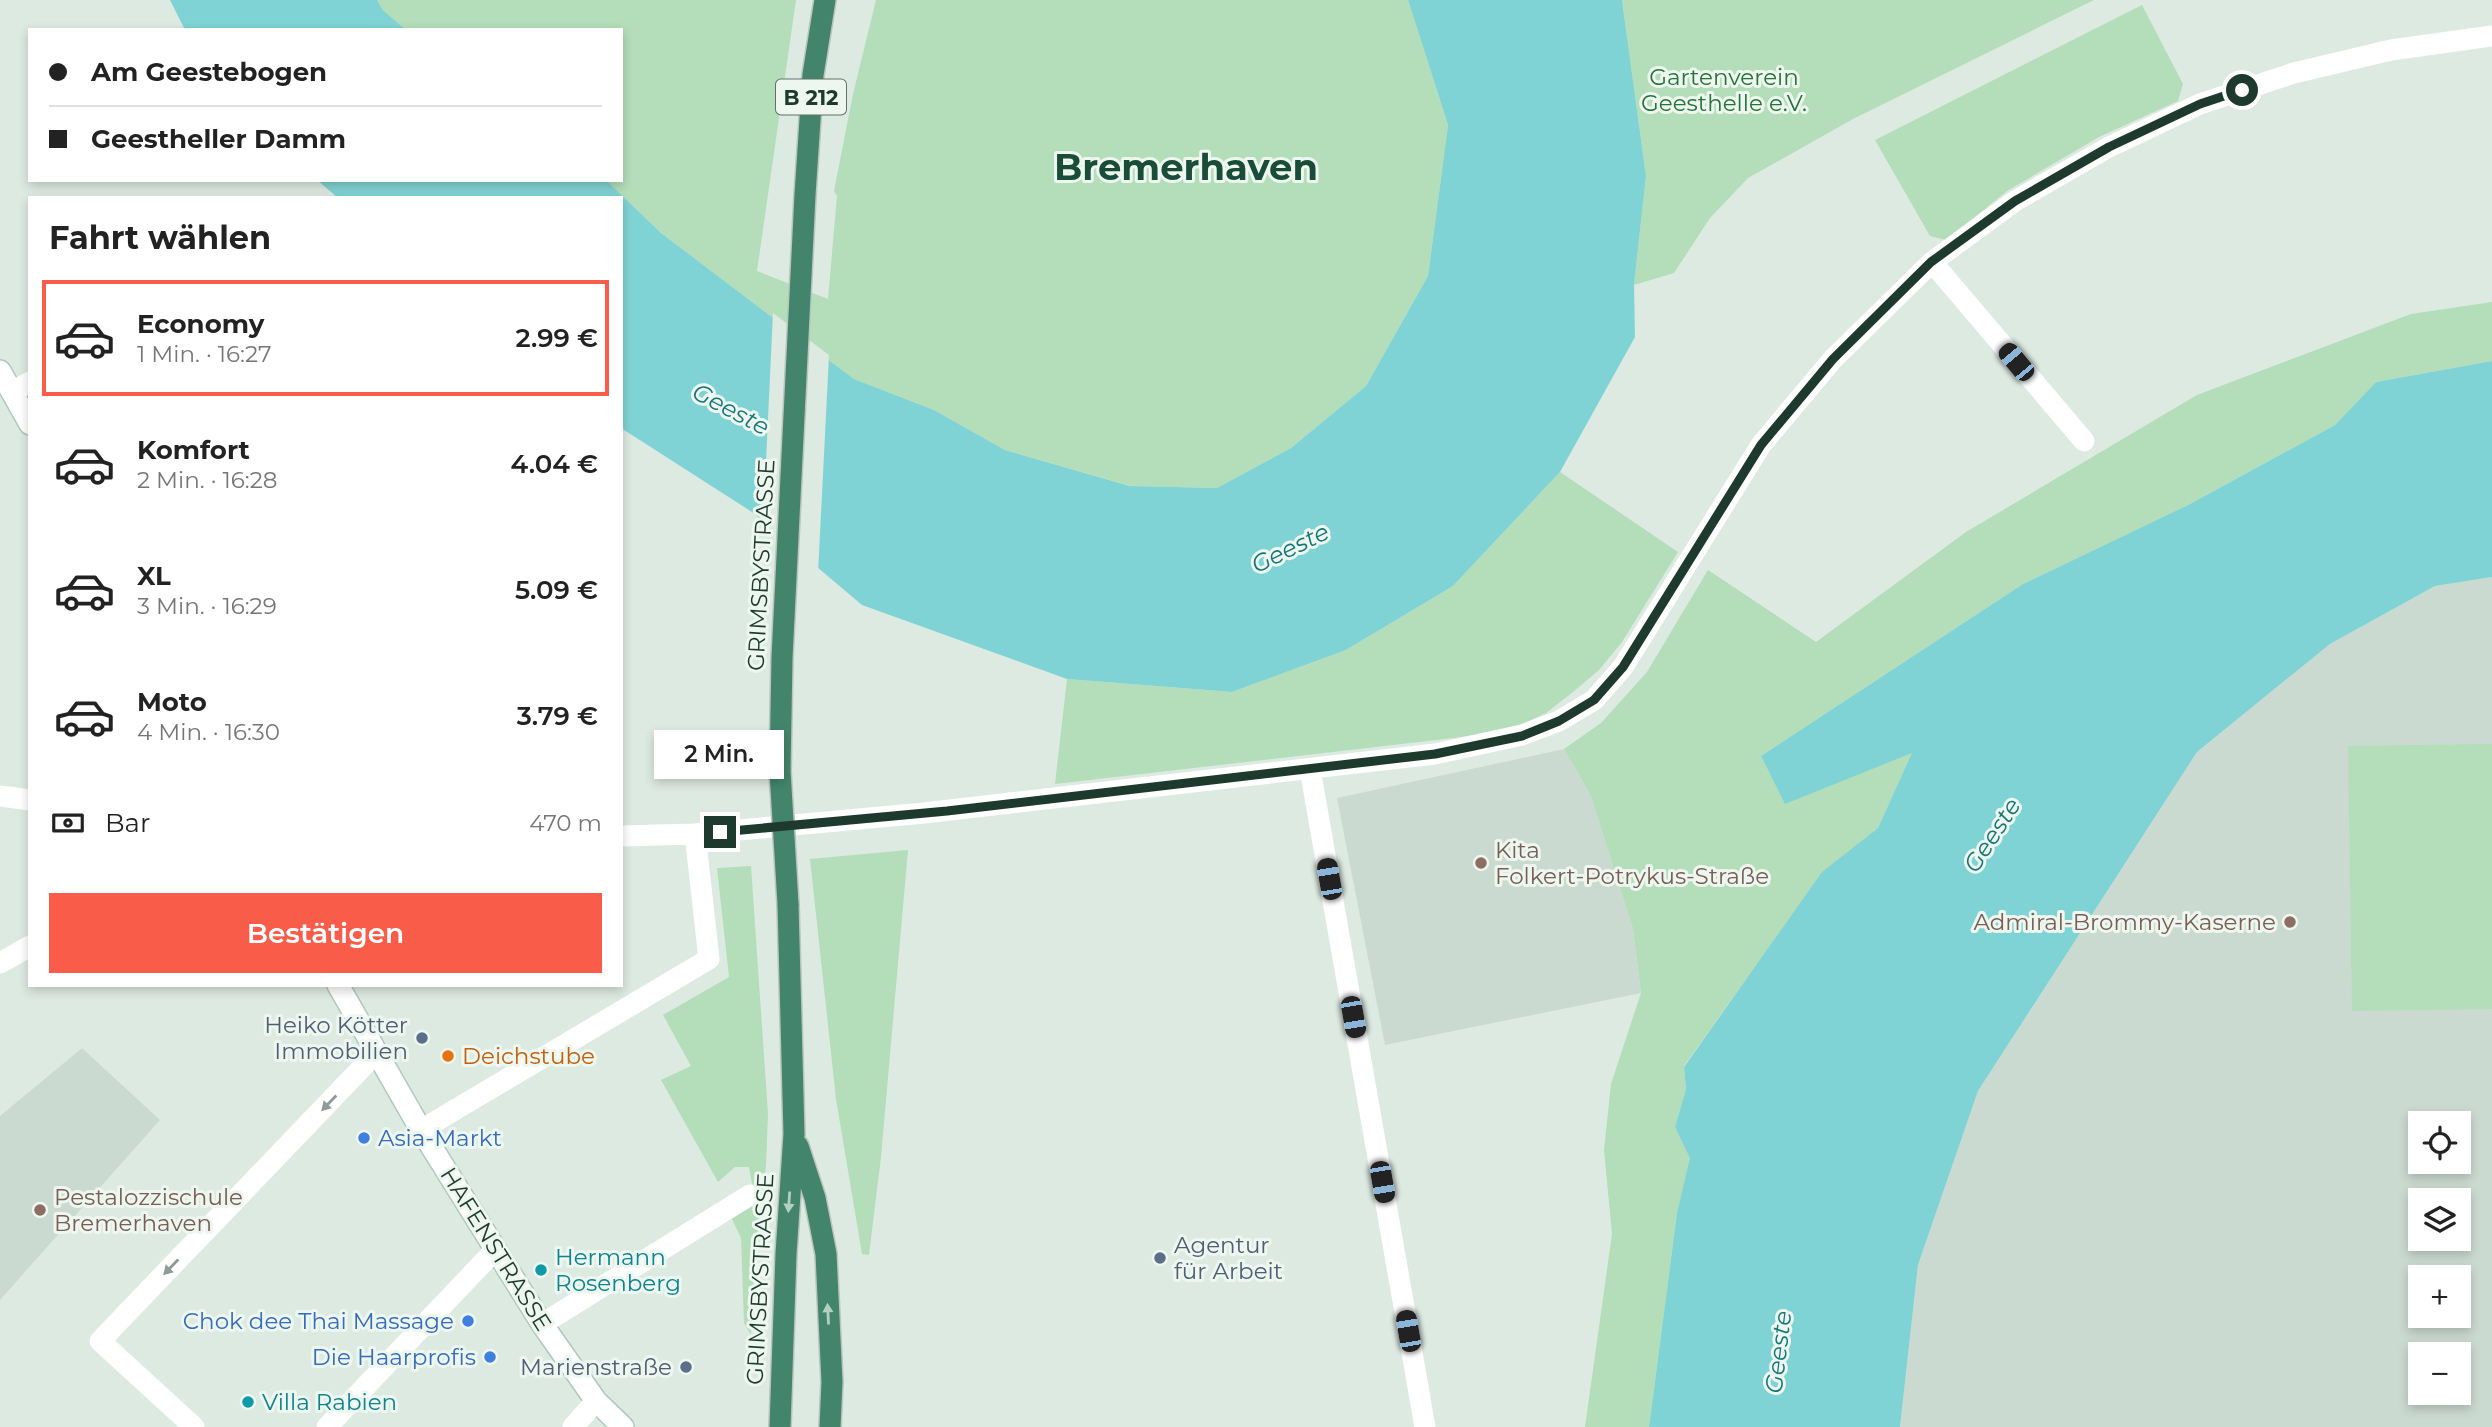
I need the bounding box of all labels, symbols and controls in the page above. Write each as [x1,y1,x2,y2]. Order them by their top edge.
text: Am Geestebogen [91,56,327,88]
park label: Gartenverein Geesthelle e.V. [1641,63,1807,117]
route start [2226,74,2258,106]
road number: B 212 [776,80,846,114]
text: Geestheller Damm [91,123,346,155]
district label: Bremerhaven [1054,144,1318,189]
text: Fahrt wählen [49,218,271,257]
icon: car [53,307,116,370]
text: Economy [137,308,264,340]
text: 2.99 € [516,322,598,354]
car [1995,339,2038,385]
text: 1 Min. · 16:27 [137,340,272,368]
water label: Geeste [688,377,774,441]
icon: car [53,433,116,496]
text: Komfort [137,434,250,466]
text: 4.04 € [511,448,598,480]
street label: GRIMSBYSTRASSE [741,458,781,672]
text: 2 Min. · 16:28 [137,466,277,494]
water label: Geeste [1246,517,1334,579]
icon: car [53,559,116,622]
text: XL [137,560,171,592]
text: 5.09 € [515,574,598,606]
text: 3 Min. · 16:29 [137,592,277,620]
icon: car [53,685,116,748]
text: Moto [137,686,207,718]
text: 3.79 € [517,700,598,732]
text: 4 Min. · 16:30 [137,718,280,746]
callout: 2 Min. [655,730,785,780]
text: 2 Min. [684,740,754,768]
water label: Geeste [1957,792,2027,878]
icon: cash [49,804,87,842]
text: Bar [105,807,150,839]
text: 470 m [529,809,602,837]
route end [704,816,736,848]
place label: Kita Folkert-Potrykus-Straße [1495,836,1769,890]
marker: Kita Folkert-Potrykus-Straße [1473,855,1489,871]
car [1316,856,1343,902]
button: Bestätigen [49,893,602,973]
place label: Admiral-Brommy-Kaserne [1973,908,2276,936]
marker: Admiral-Brommy-Kaserne [2282,914,2298,930]
car [1340,994,1367,1040]
place label: Heiko Kötter Immobilien [264,1011,408,1065]
marker: Heiko Kötter Immobilien [414,1030,430,1046]
place label: Deichstube [462,1042,595,1070]
marker: Deichstube [440,1048,456,1064]
one-way arrow [320,1094,337,1111]
map controls [2408,1111,2471,1405]
button: locate [2408,1111,2471,1174]
place label: Asia-Markt [378,1124,502,1152]
marker: Asia-Markt [356,1130,372,1146]
car [1369,1159,1396,1205]
street label: HAFENSTRASSE [434,1162,558,1336]
street label: GRIMSBYSTRASSE [740,1172,780,1386]
place label: Pestalozzischule Bremerhaven [54,1183,243,1237]
button: layers [2408,1188,2471,1251]
one-way arrow [783,1191,794,1213]
marker: Pestalozzischule Bremerhaven [32,1202,48,1218]
place label: Agentur für Arbeit [1174,1231,1283,1285]
place label: Hermann Rosenberg [555,1243,681,1297]
marker: Agentur für Arbeit [1152,1250,1168,1266]
one-way arrow [164,1258,180,1275]
marker: Hermann Rosenberg [533,1262,549,1278]
button: + [2408,1265,2471,1328]
one-way arrow [823,1302,834,1324]
place label: Chok dee Thai Massage [183,1307,454,1335]
car [1395,1308,1422,1354]
water label: Geeste [1759,1309,1797,1395]
marker: Chok dee Thai Massage [460,1313,476,1329]
button: − [2408,1342,2471,1405]
place label: Die Haarprofis [312,1343,476,1371]
marker: Die Haarprofis [482,1349,498,1365]
place label: Marienstraße [520,1353,672,1381]
marker: Marienstraße [678,1359,694,1375]
place label: Villa Rabien [262,1388,397,1416]
marker: Villa Rabien [240,1394,256,1410]

